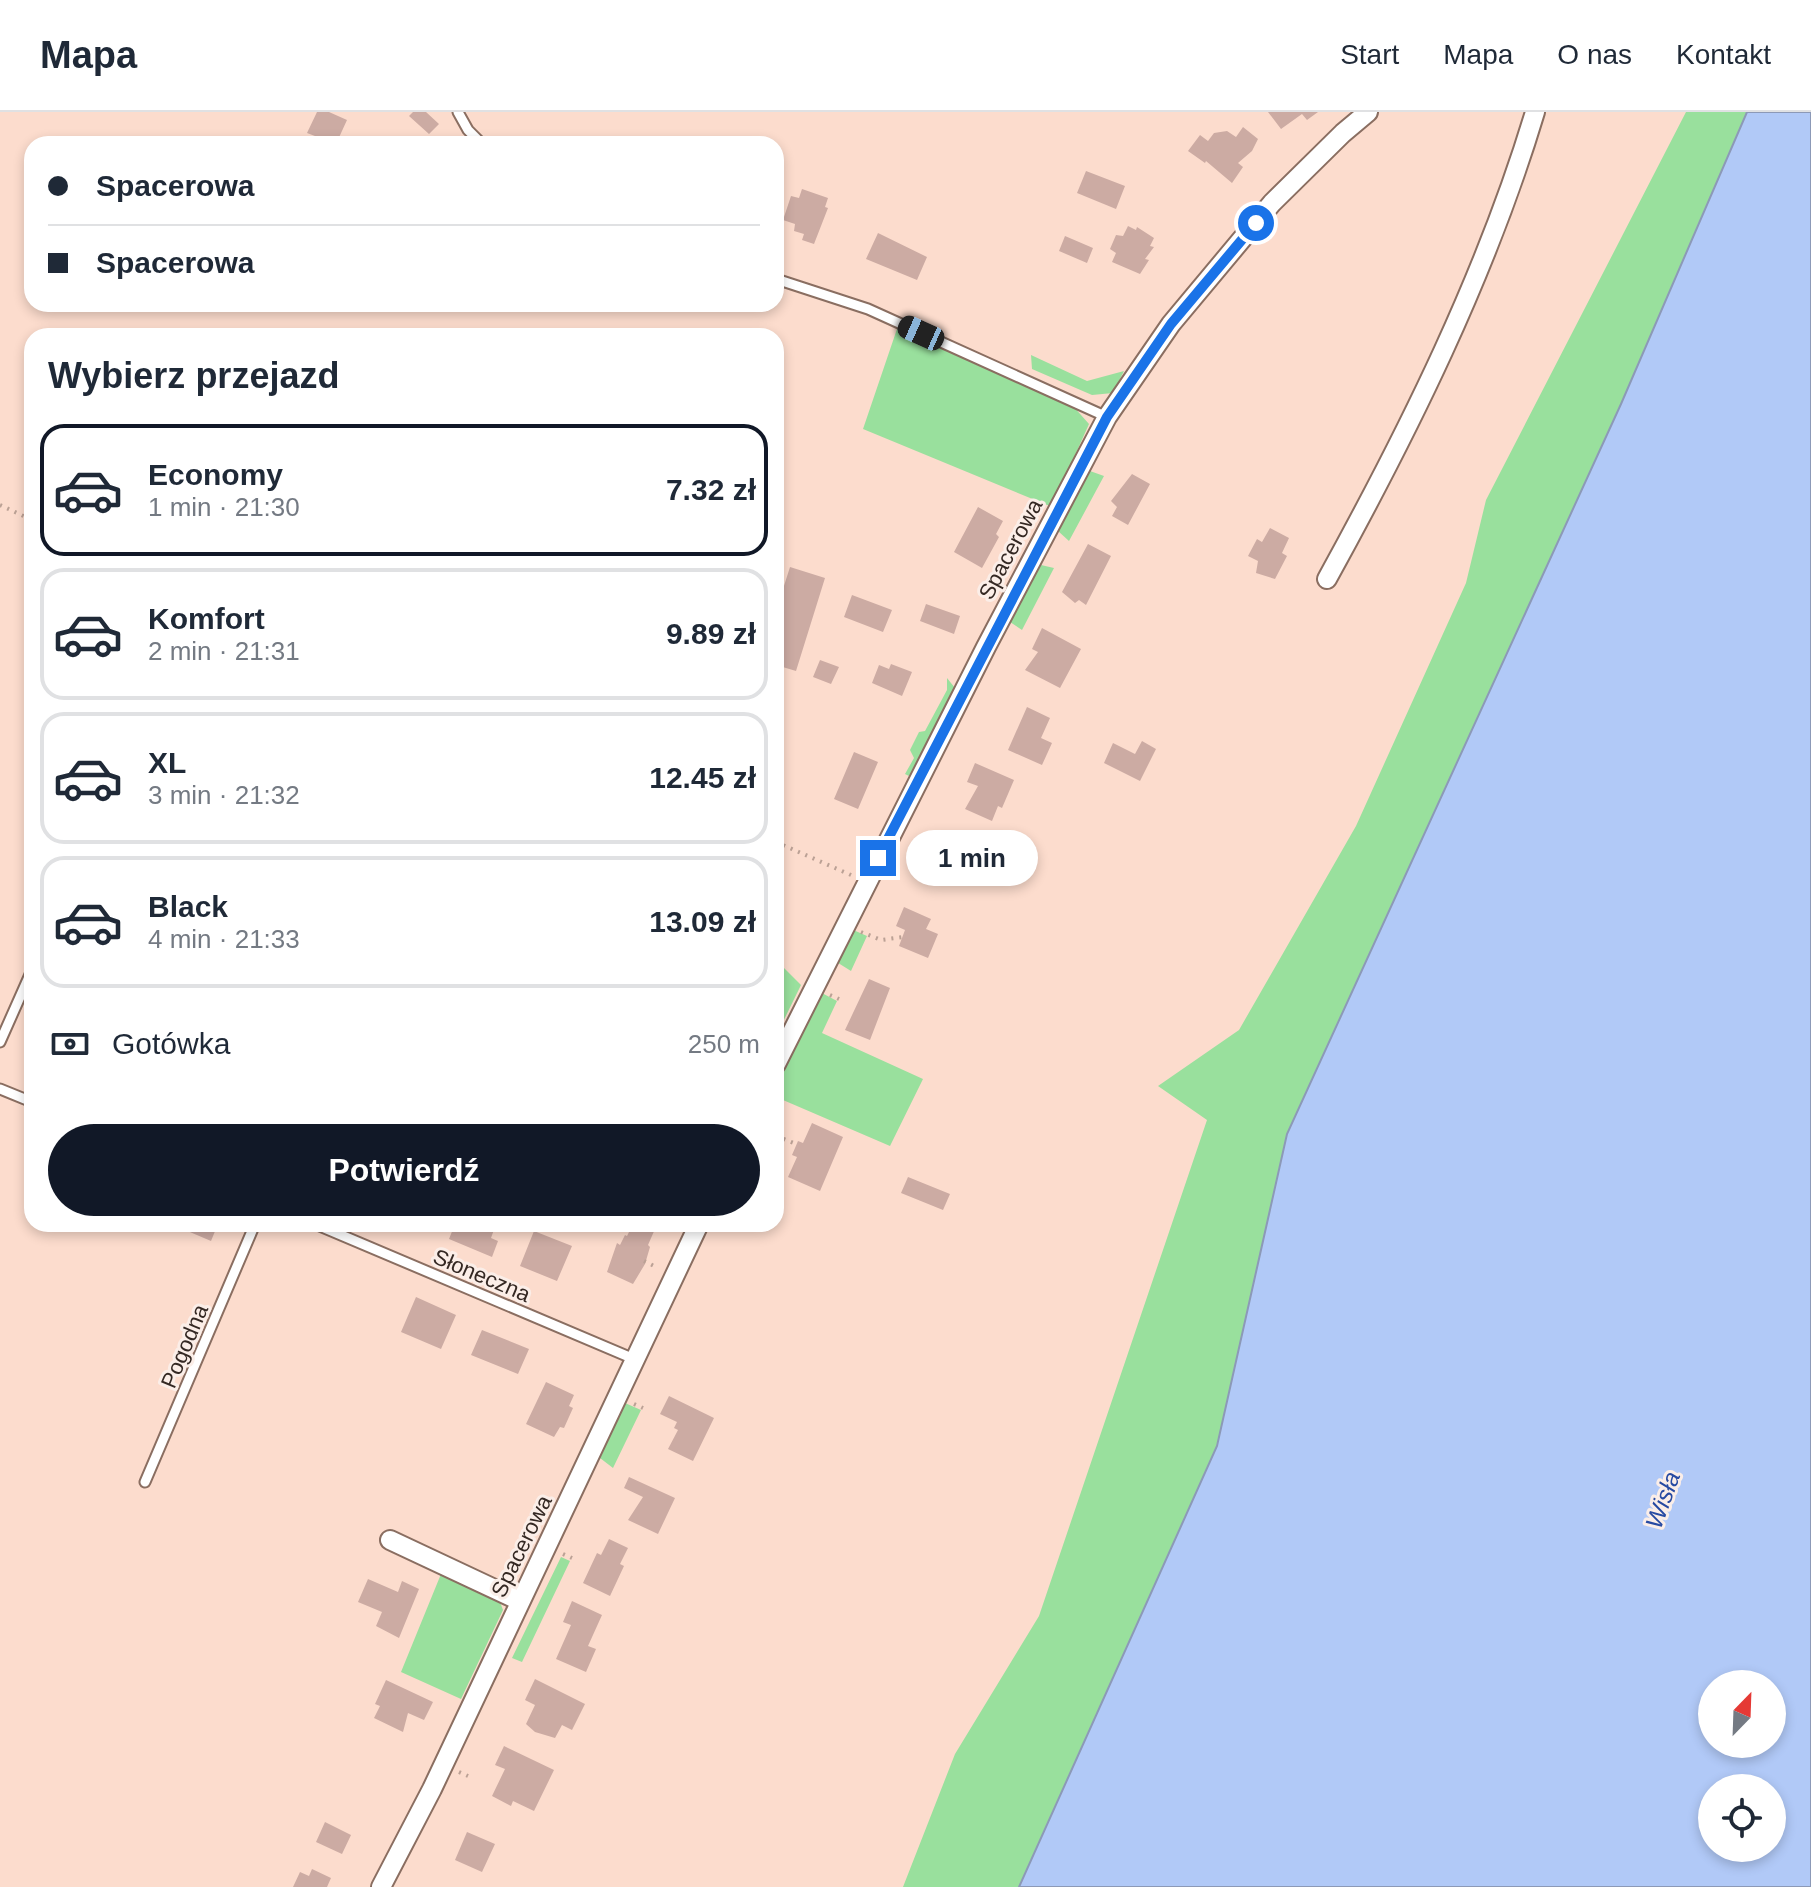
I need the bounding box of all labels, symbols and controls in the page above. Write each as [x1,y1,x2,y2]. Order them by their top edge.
text: Mapa [40,34,137,76]
text: Start [1340,39,1399,70]
text: Mapa [1443,39,1513,70]
text: O nas [1557,39,1632,70]
text: Kontakt [1676,39,1771,70]
text: Spacerowa [96,169,254,202]
route start [1238,205,1274,241]
text: Spacerowa [96,246,254,279]
car [894,312,948,354]
text: Wybierz przejazd [48,355,339,396]
icon: car [52,454,124,526]
text: Economy [148,458,283,491]
text: 7.32 zł [666,473,756,506]
text: 1 min · 21:30 [148,492,300,522]
street label: Spacerowa [974,494,1048,604]
icon: car [52,598,124,670]
text: Komfort [148,602,265,635]
text: 9.89 zł [666,617,756,650]
text: 2 min · 21:31 [148,636,300,666]
icon: car [52,742,124,814]
text: XL [148,746,186,779]
text: 12.45 zł [649,761,756,794]
text: 3 min · 21:32 [148,780,300,810]
callout: 1 min [906,830,1038,886]
route end [860,840,896,876]
text: 1 min [938,843,1006,873]
icon: car [52,886,124,958]
text: Black [148,890,228,923]
text: 13.09 zł [649,905,756,938]
text: 4 min · 21:33 [148,924,300,954]
icon: cash [48,1022,92,1066]
text: Gotówka [112,1027,230,1060]
text: 250 m [688,1029,760,1059]
button: Potwierdź [48,1124,760,1216]
street label: Słoneczna [430,1244,535,1307]
street label: Pogodna [156,1300,213,1392]
water label: Wisła [1640,1468,1685,1532]
street label: Spacerowa [486,1491,557,1601]
north arrow [1698,1670,1786,1758]
map controls [1698,1670,1786,1862]
button: locate [1698,1774,1786,1862]

